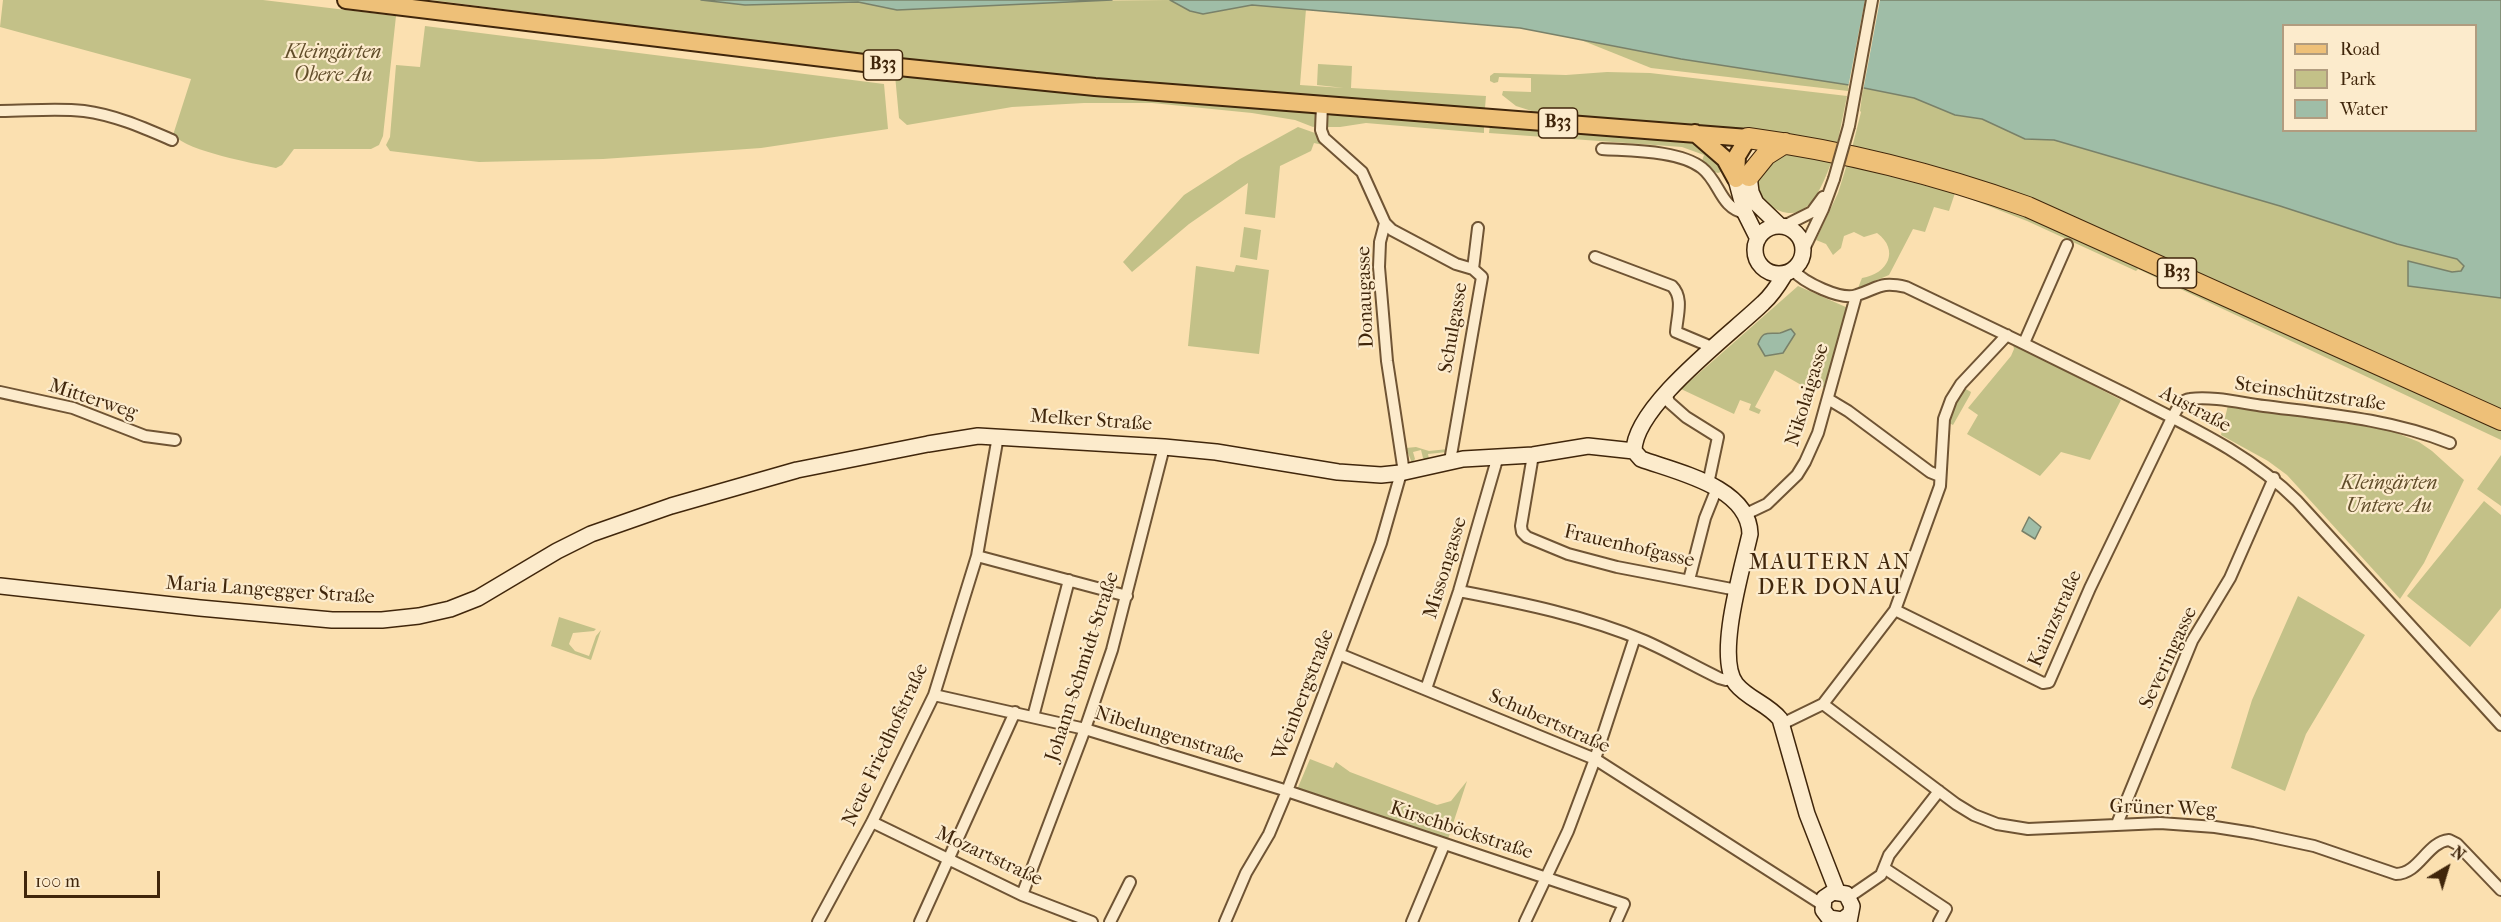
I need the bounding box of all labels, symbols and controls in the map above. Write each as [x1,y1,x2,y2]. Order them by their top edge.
legend [2282,24,2477,132]
text: Road [2340,39,2380,60]
park label: Kleingärten Obere Au [284,41,382,88]
road number: B33 [864,50,902,80]
text: Park [2340,69,2376,90]
text: Water [2340,99,2388,120]
road number: B33 [1538,108,1578,138]
street label: Donaugasse [1352,246,1380,348]
road number: B33 [2158,258,2196,288]
street label: Schulgasse [1434,281,1474,375]
street label: Nikolaigasse [1781,341,1835,449]
street label: Steinschützstraße [2233,373,2387,417]
street label: Mitterweg [46,374,140,426]
street label: Austraße [2155,381,2235,439]
street label: Melker Straße [1029,405,1153,437]
park label: Kleingärten Untere Au [2340,472,2438,519]
street label: Missongasse [1419,514,1473,622]
street label: Frauenhofgasse [1561,520,1697,574]
district label: MAUTERN AN DER DONAU [1749,551,1911,602]
street label: Kainzstraße [2024,567,2088,671]
street label: Johann-Schmidt-Straße [1041,569,1125,765]
street label: Maria Langegger Straße [165,572,375,610]
street label: Severingasse [2135,603,2203,713]
street label: Weinbergstraße [1268,626,1340,764]
street label: Neue Friedhofstraße [838,660,934,830]
street label: Schubertstraße [1485,684,1613,760]
street label: Nibelungenstraße [1092,702,1246,770]
street label: Grüner Weg [2109,795,2217,823]
street label: Kirschböckstraße [1386,797,1536,865]
street label: Mozartstraße [932,822,1046,892]
north arrow [2417,838,2477,898]
text: N [2448,842,2469,865]
scale bar [27,859,164,897]
text: 100 m [35,871,80,892]

